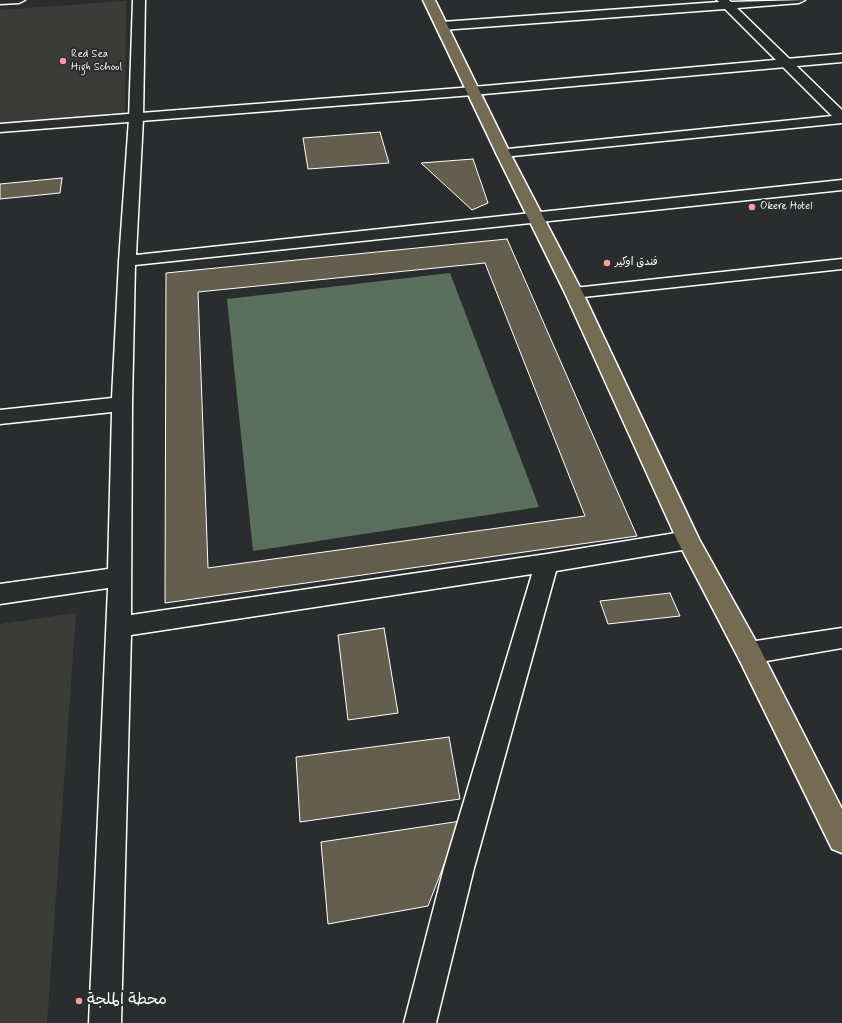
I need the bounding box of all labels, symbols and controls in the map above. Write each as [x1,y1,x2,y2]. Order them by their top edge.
place label: Red Sea High School [71,48,122,74]
marker: Red Sea High School [58,56,68,66]
place label: Okere Hotel [760,200,812,214]
marker: Okere Hotel [747,202,757,212]
place label: فندق اوكير [615,256,658,270]
marker: فندق اوكير [602,258,612,268]
place label: محطة الملجة [87,991,167,1011]
marker: محطة الملجة [74,996,84,1006]

